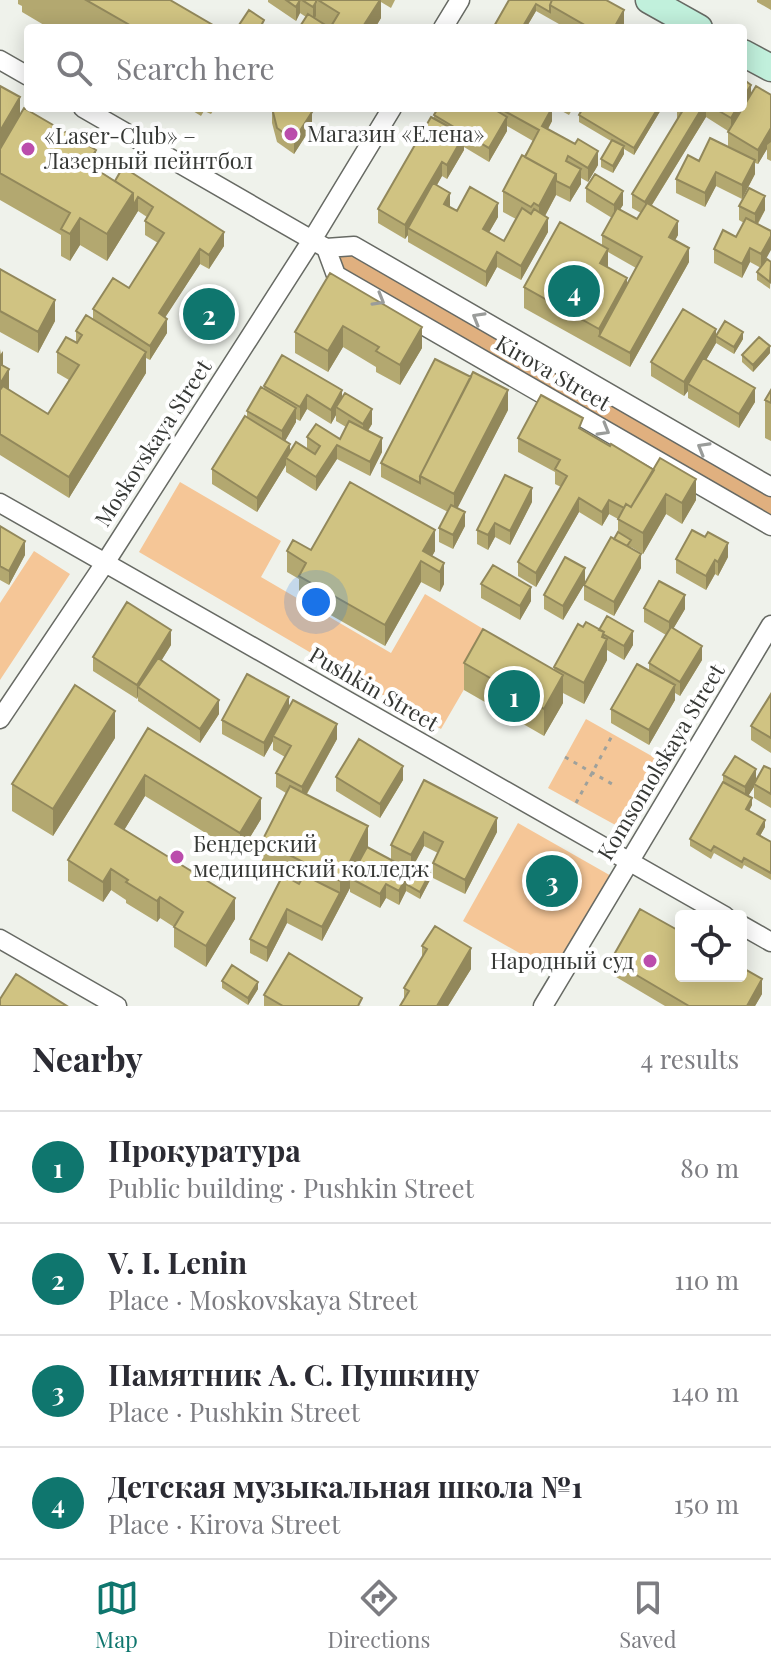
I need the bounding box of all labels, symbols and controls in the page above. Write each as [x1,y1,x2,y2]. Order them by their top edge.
search box [24,24,747,112]
icon: search [52,46,96,90]
text: Search here [116,48,275,88]
place label: Магазин «Елена» [307,118,485,148]
place label: «Laser-Club» – Лазерный пейнтбол [43,120,253,175]
marker: Магазин «Елена» [282,125,300,143]
marker: «Laser-Club» – Лазерный пейнтбол [19,140,37,158]
pin: 4 [548,261,600,321]
pin: 2 [183,284,235,344]
one-way arrow [370,290,384,306]
one-way arrow [472,312,487,328]
street label: Kirova Street [491,327,617,418]
street label: Moskovskaya Street [87,352,218,532]
one-way arrow [595,420,610,436]
one-way arrow [698,442,712,458]
your location [296,582,336,622]
street label: Pushkin Street [304,639,446,738]
street label: Komsomolskaya Street [590,657,731,865]
pin: 1 [488,666,540,726]
place label: Бендерский медицинский колледж [193,828,430,883]
marker: Бендерский медицинский колледж [168,848,186,866]
pin: 3 [526,851,578,911]
map controls [675,910,747,982]
button: locate [675,910,747,982]
place label: Народный суд [490,945,634,975]
marker: Народный суд [641,952,659,970]
text: Nearby [32,1035,143,1081]
text: 4 results [640,1041,739,1076]
text: Прокуратура [108,1130,301,1170]
text: 1 [53,1150,63,1185]
text: 80 m [680,1150,739,1185]
text: Public building · Pushkin Street [108,1170,474,1205]
text: V. I. Lenin [108,1242,247,1282]
text: 2 [51,1262,65,1297]
text: 110 m [675,1262,739,1297]
text: Place · Moskovskaya Street [108,1282,418,1317]
text: Памятник А. С. Пушкину [108,1354,480,1394]
text: 3 [52,1374,64,1409]
text: 140 m [671,1374,739,1409]
text: Place · Pushkin Street [108,1394,360,1429]
text: Детская музыкальная школа №1 [108,1466,583,1506]
text: 4 [51,1486,65,1521]
text: 150 m [674,1486,739,1521]
text: Place · Kirova Street [108,1506,340,1541]
tab: Map [95,1576,139,1654]
tab: Directions [328,1576,430,1654]
tab: Saved [619,1576,677,1654]

